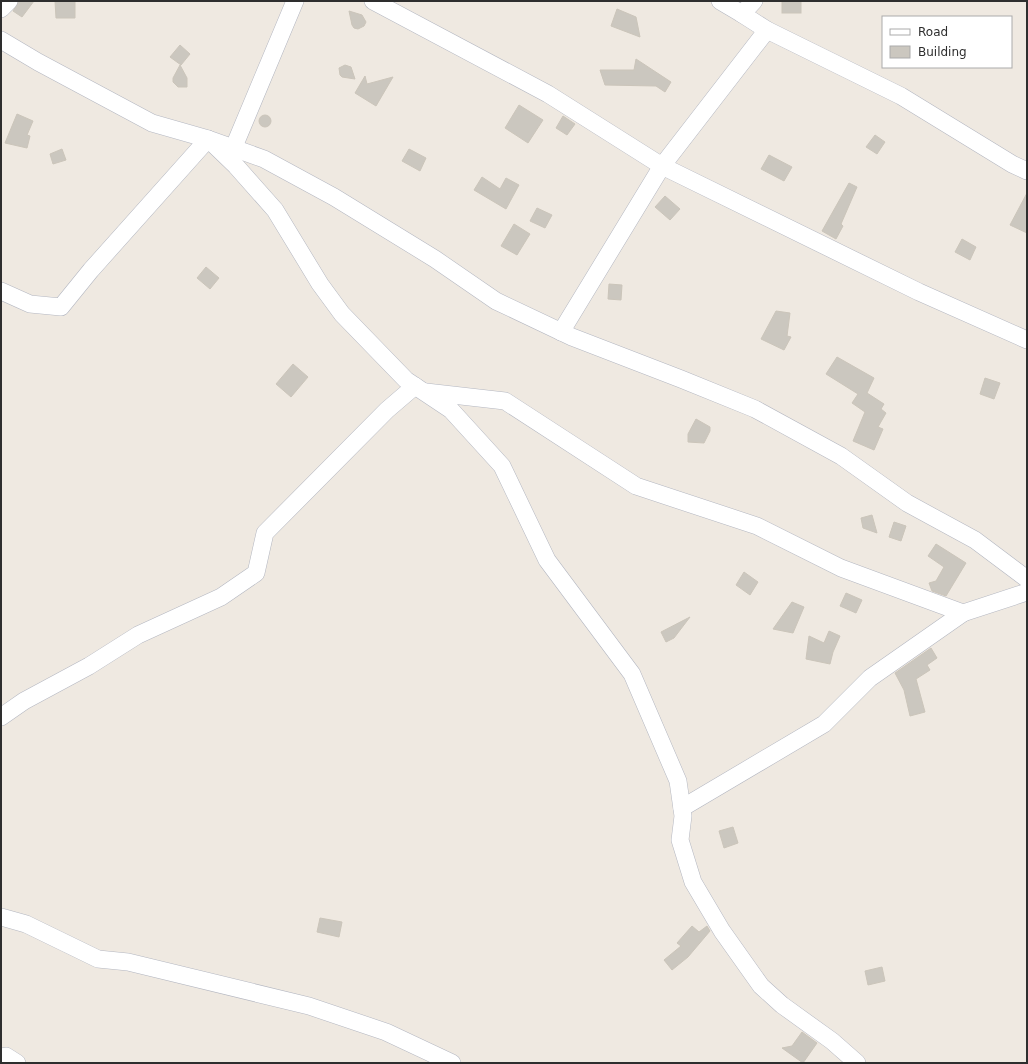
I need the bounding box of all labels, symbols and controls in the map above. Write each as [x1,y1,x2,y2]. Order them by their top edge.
legend [882,16,1012,68]
text: Road [918,25,948,39]
text: Building [918,45,967,59]

